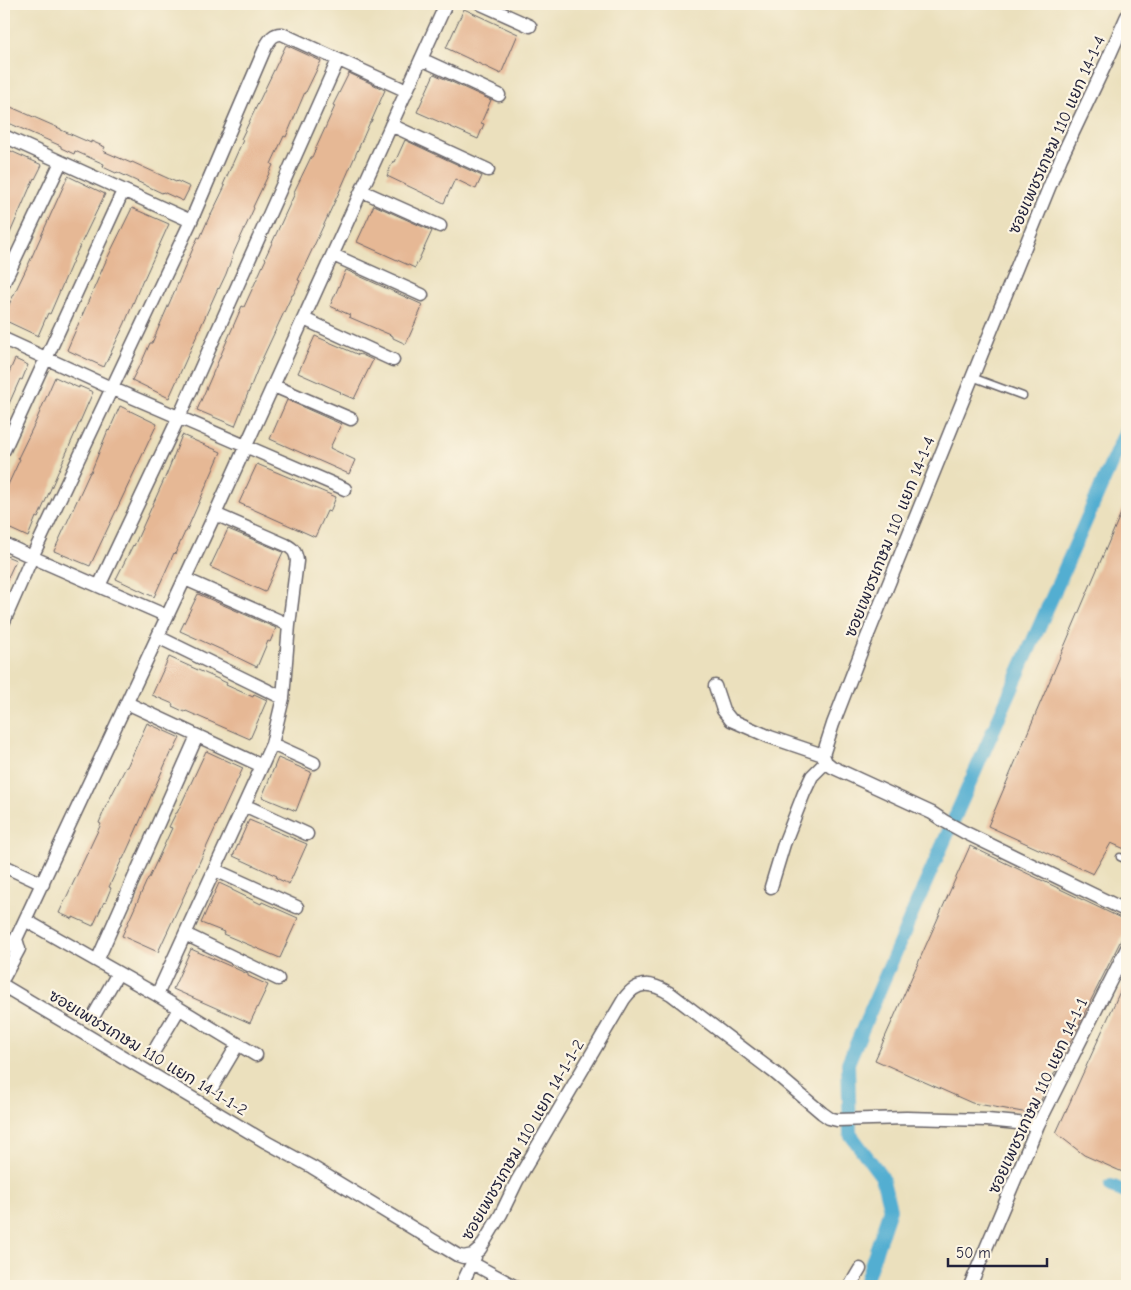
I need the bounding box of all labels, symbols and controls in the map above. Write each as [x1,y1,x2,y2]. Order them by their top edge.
street label: ซอยเพชรเกษม 110 แยก 14-1-4 [1005,33,1109,237]
street label: ซอยเพชรเกษม 110 แยก 14-1-4 [841,434,939,640]
street label: ซอยเพชรเกษม 110 แยก 14-1-1-2 [45,986,251,1120]
street label: ซอยเพชรเกษม 110 แยก 14-1-1 [985,995,1091,1197]
street label: ซอยเพชรเกษม 110 แยก 14-1-1-2 [458,1037,588,1243]
scale bar [948,1235,1047,1267]
text: 50 m [956,1244,991,1262]

